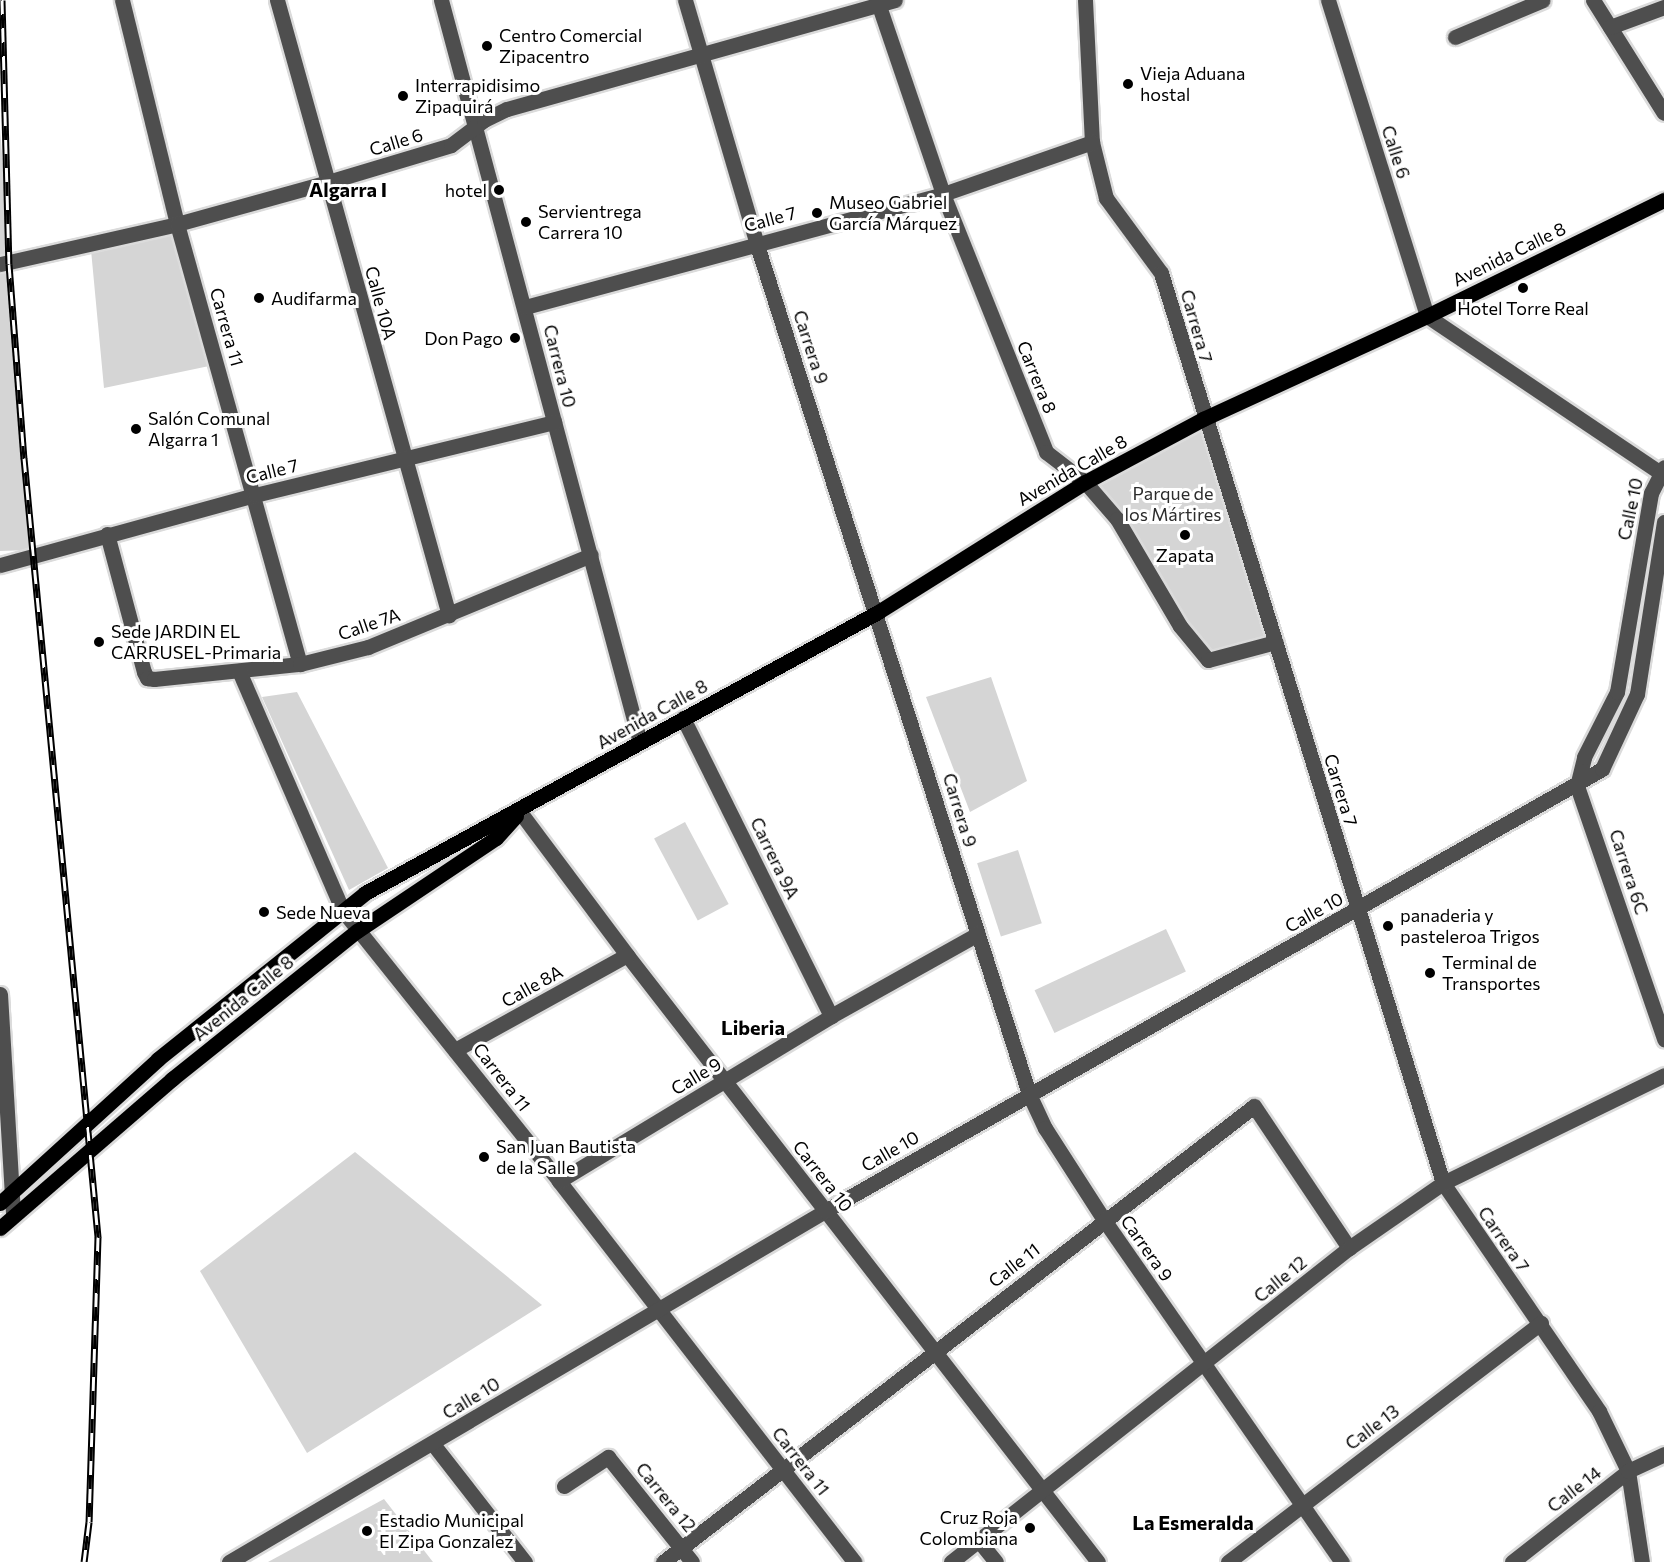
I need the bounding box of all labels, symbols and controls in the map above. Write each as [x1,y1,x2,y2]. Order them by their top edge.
place label: Centro Comercial Zipacentro [499,25,642,68]
marker: Centro Comercial Zipacentro [480,39,494,53]
place label: Vieja Aduana hostal [1140,63,1246,106]
place label: Interrapidisimo Zipaquirá [415,75,540,118]
marker: Vieja Aduana hostal [1121,77,1135,91]
marker: Interrapidisimo Zipaquirá [396,89,410,103]
street label: Calle 6 [1377,123,1415,181]
street label: Calle 6 [367,124,425,160]
district label: Algarra I [309,177,387,201]
place label: hotel [445,179,487,201]
marker: hotel [492,183,506,197]
place label: Museo Gabriel García Márquez [829,192,957,234]
place label: Servientrega Carrera 10 [538,201,642,244]
street label: Calle 7 [741,202,799,236]
marker: Museo Gabriel García Márquez [810,206,824,220]
marker: Servientrega Carrera 10 [519,215,533,229]
street label: Avenida Calle 8 [1449,217,1569,291]
street label: Calle 10A [361,264,401,342]
marker: Hotel Torre Real [1516,281,1530,295]
street label: Carrera 11 [206,285,248,369]
place label: Audifarma [271,287,357,309]
street label: Carrera 7 [1176,287,1218,365]
marker: Audifarma [252,291,266,305]
place label: Hotel Torre Real [1457,297,1589,319]
street label: Carrera 9 [789,307,833,387]
street label: Carrera 10 [539,322,581,410]
place label: Don Pago [424,327,503,349]
marker: Don Pago [508,331,522,345]
street label: Carrera 8 [1013,338,1061,416]
place label: Salón Comunal Algarra 1 [148,408,270,450]
marker: Salón Comunal Algarra 1 [129,422,143,436]
street label: Avenida Calle 8 [1013,430,1131,510]
street label: Calle 7 [244,454,300,488]
street label: Calle 10 [1613,476,1647,542]
park label: Parque de los Mártires [1125,483,1221,526]
marker: Zapata [1178,528,1192,542]
place label: Zapata [1156,544,1214,566]
street label: Calle 7A [335,603,403,645]
place label: Sede JARDIN EL CARRUSEL-Primaria [111,621,281,664]
marker: Sede JARDIN EL CARRUSEL-Primaria [92,635,106,649]
street label: Avenida Calle 8 [593,675,711,753]
street label: Carrera 7 [1320,751,1362,829]
street label: Carrera 9 [939,770,981,850]
street label: Carrera 9A [746,814,804,902]
street label: Carrera 6C [1605,827,1653,917]
street label: Calle 10 [1281,887,1347,937]
place label: Sede Nueva [276,901,371,923]
marker: Sede Nueva [257,905,271,919]
place label: panaderia y pasteleroa Trigos [1400,905,1540,948]
marker: panaderia y pasteleroa Trigos [1381,919,1395,933]
street label: Avenida Calle 8 [188,951,298,1045]
place label: Terminal de Transportes [1442,952,1540,994]
street label: Calle 8A [498,960,566,1012]
marker: Terminal de Transportes [1423,966,1437,980]
district label: Liberia [721,1015,785,1039]
street label: Carrera 11 [469,1039,535,1115]
street label: Calle 9 [667,1053,725,1099]
street label: Calle 10 [857,1126,923,1176]
place label: San Juan Bautista de la Salle [496,1136,636,1178]
street label: Carrera 10 [788,1136,858,1216]
marker: San Juan Bautista de la Salle [477,1150,491,1164]
street label: Carrera 7 [1474,1202,1534,1276]
street label: Carrera 9 [1116,1211,1178,1285]
street label: Calle 11 [984,1238,1044,1292]
street label: Calle 12 [1249,1251,1311,1307]
street label: Calle 10 [438,1372,504,1424]
street label: Calle 13 [1341,1400,1403,1454]
street label: Carrera 11 [768,1423,834,1499]
street label: Carrera 12 [632,1458,700,1536]
street label: Calle 14 [1543,1461,1605,1517]
place label: Cruz Roja Colombiana [919,1507,1018,1550]
place label: Estadio Municipal El Zipa Gonzalez [379,1510,524,1552]
district label: La Esmeralda [1132,1510,1254,1534]
marker: Cruz Roja Colombiana [1023,1521,1037,1535]
marker: Estadio Municipal El Zipa Gonzalez [360,1524,374,1538]

